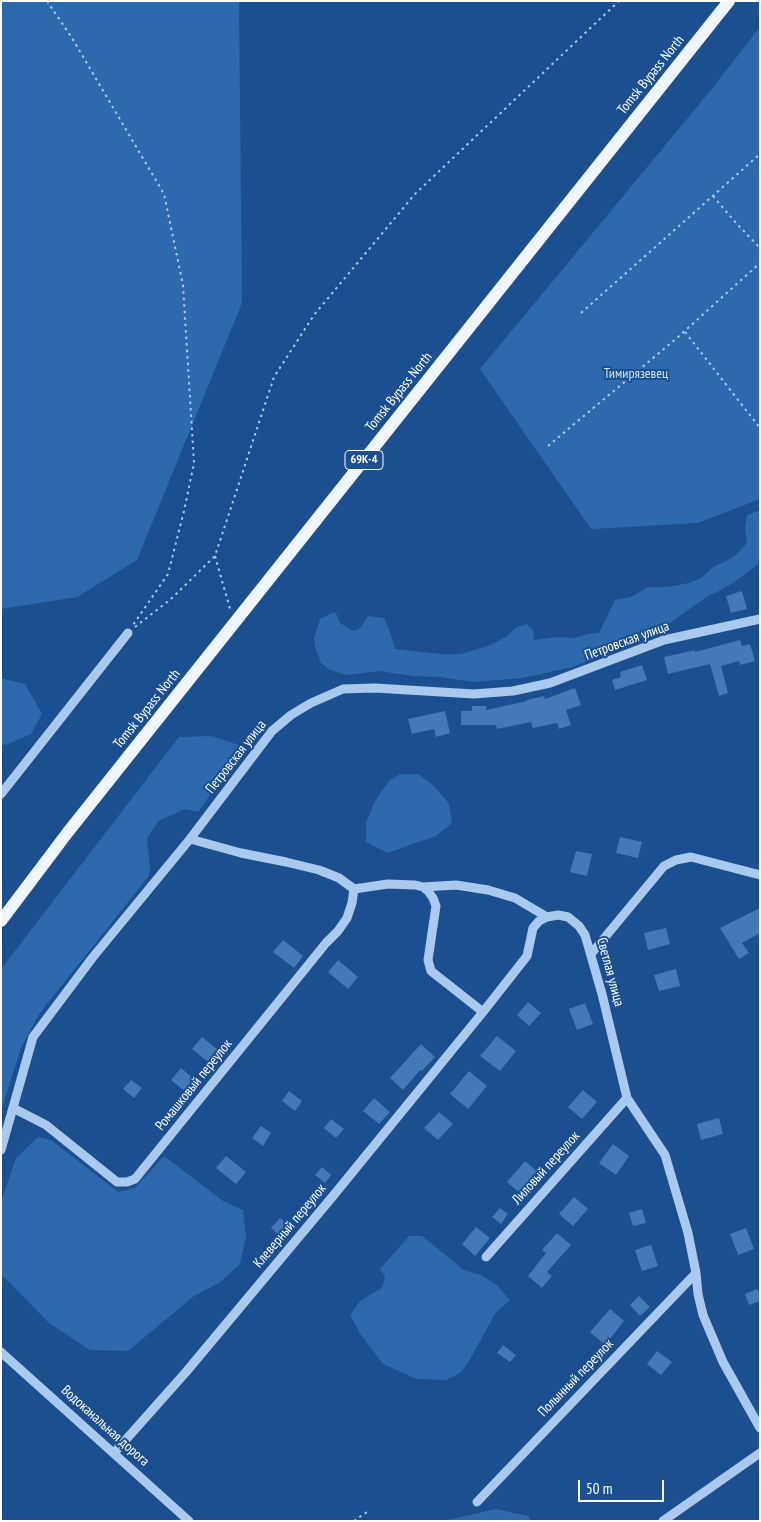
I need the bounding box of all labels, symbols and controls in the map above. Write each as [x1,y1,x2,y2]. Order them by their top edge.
street label: Tomsk Bypass North [614,32,688,118]
street label: Tomsk Bypass North [362,349,436,435]
park label: Тимирязевец [604,366,668,382]
road number: 69К-4 [345,450,383,470]
street label: Петровская улица [583,618,671,664]
street label: Tomsk Bypass North [110,666,184,752]
street label: Петровская улица [202,717,270,797]
street label: Светлая улица [593,936,627,1008]
street label: Ромашковый переулок [152,1036,236,1134]
street label: Лиловый переулок [509,1128,583,1208]
street label: Клеверный переулок [250,1181,330,1271]
street label: Полынный переулок [535,1336,617,1420]
street label: Водоканальная дорога [58,1382,152,1470]
scale bar [581,1470,667,1502]
text: 50 m [586,1479,612,1498]

